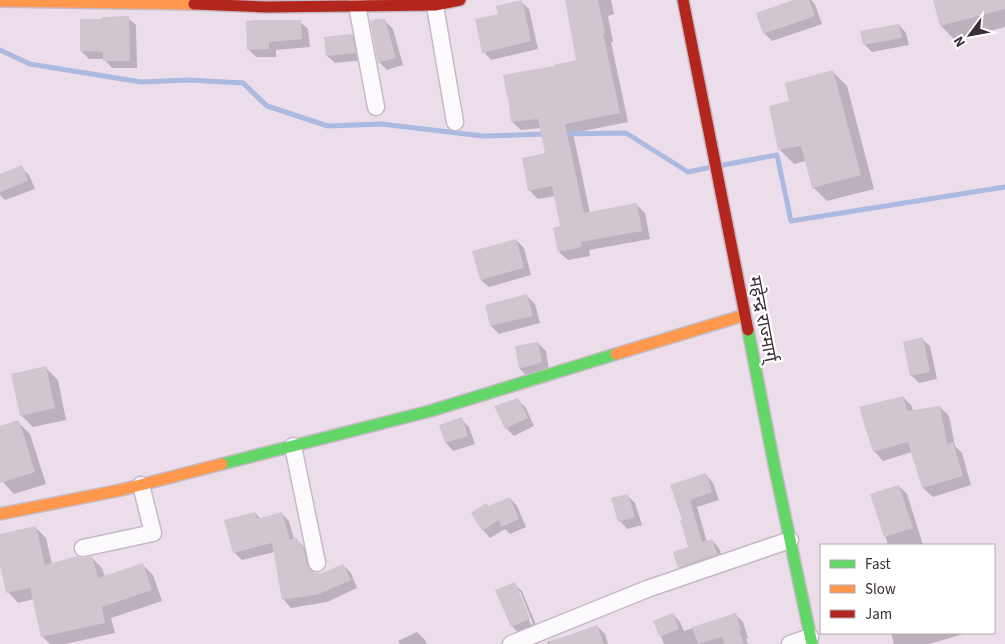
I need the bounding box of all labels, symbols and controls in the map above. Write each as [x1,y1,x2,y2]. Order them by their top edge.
north arrow [945,10,995,60]
text: N [949,32,971,51]
street label: महेन्द्र राज्मार्ग् [742,274,784,367]
legend [820,544,995,634]
text: Fast [865,554,891,575]
text: Slow [865,579,896,600]
text: Jam [865,604,892,625]

